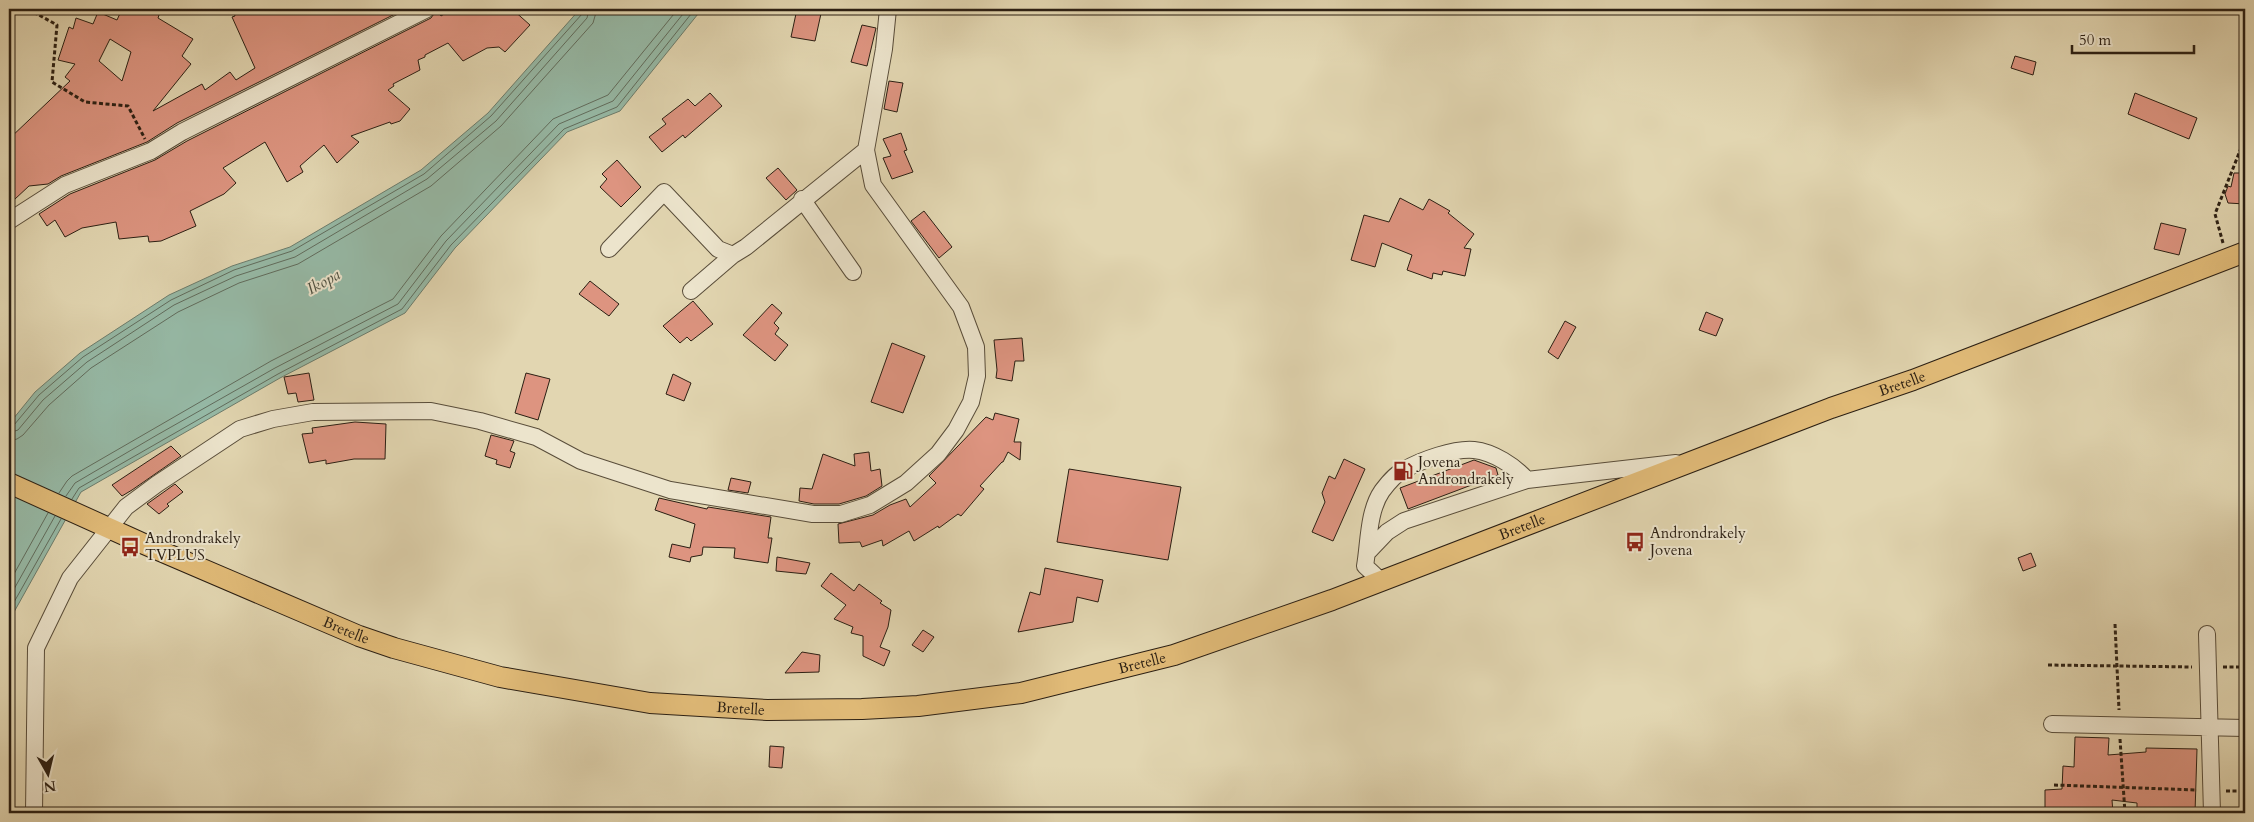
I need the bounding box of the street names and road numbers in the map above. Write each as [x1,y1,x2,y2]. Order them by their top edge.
street label: Bretelle [1876,366,1929,401]
street label: Bretelle [1496,509,1549,545]
street label: Bretelle [320,612,372,649]
street label: Bretelle [1116,647,1168,678]
street label: Bretelle [716,697,766,720]

